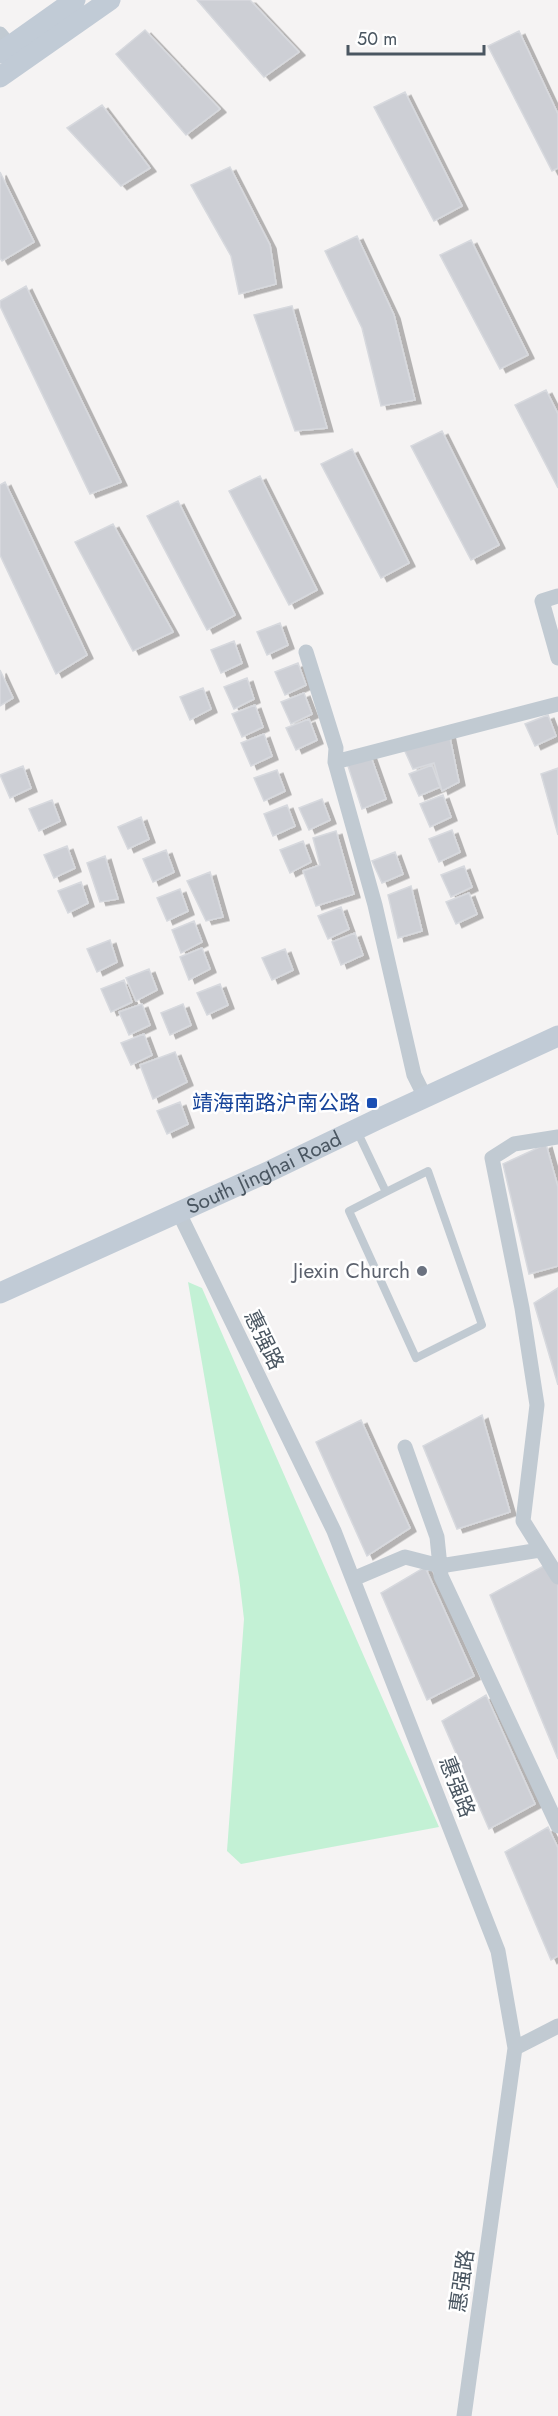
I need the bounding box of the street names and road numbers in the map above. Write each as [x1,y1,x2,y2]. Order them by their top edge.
street label: South Jinghai Road [181,1124,347,1222]
street label: 惠强路 [237,1305,291,1375]
street label: 惠强路 [432,1752,482,1822]
street label: 惠强路 [443,2248,481,2314]

